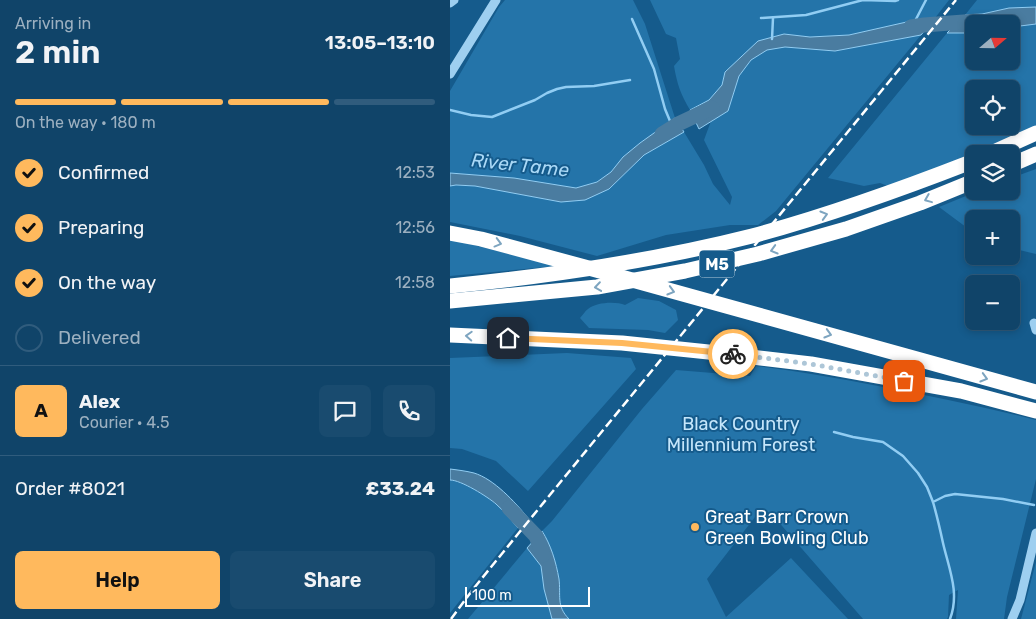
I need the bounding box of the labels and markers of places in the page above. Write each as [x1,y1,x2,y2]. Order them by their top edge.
pin [487,317,529,359]
pin [883,360,925,402]
place label: Great Barr Crown Green Bowling Club [705,506,869,549]
marker: Great Barr Crown Green Bowling Club [689,521,701,533]

